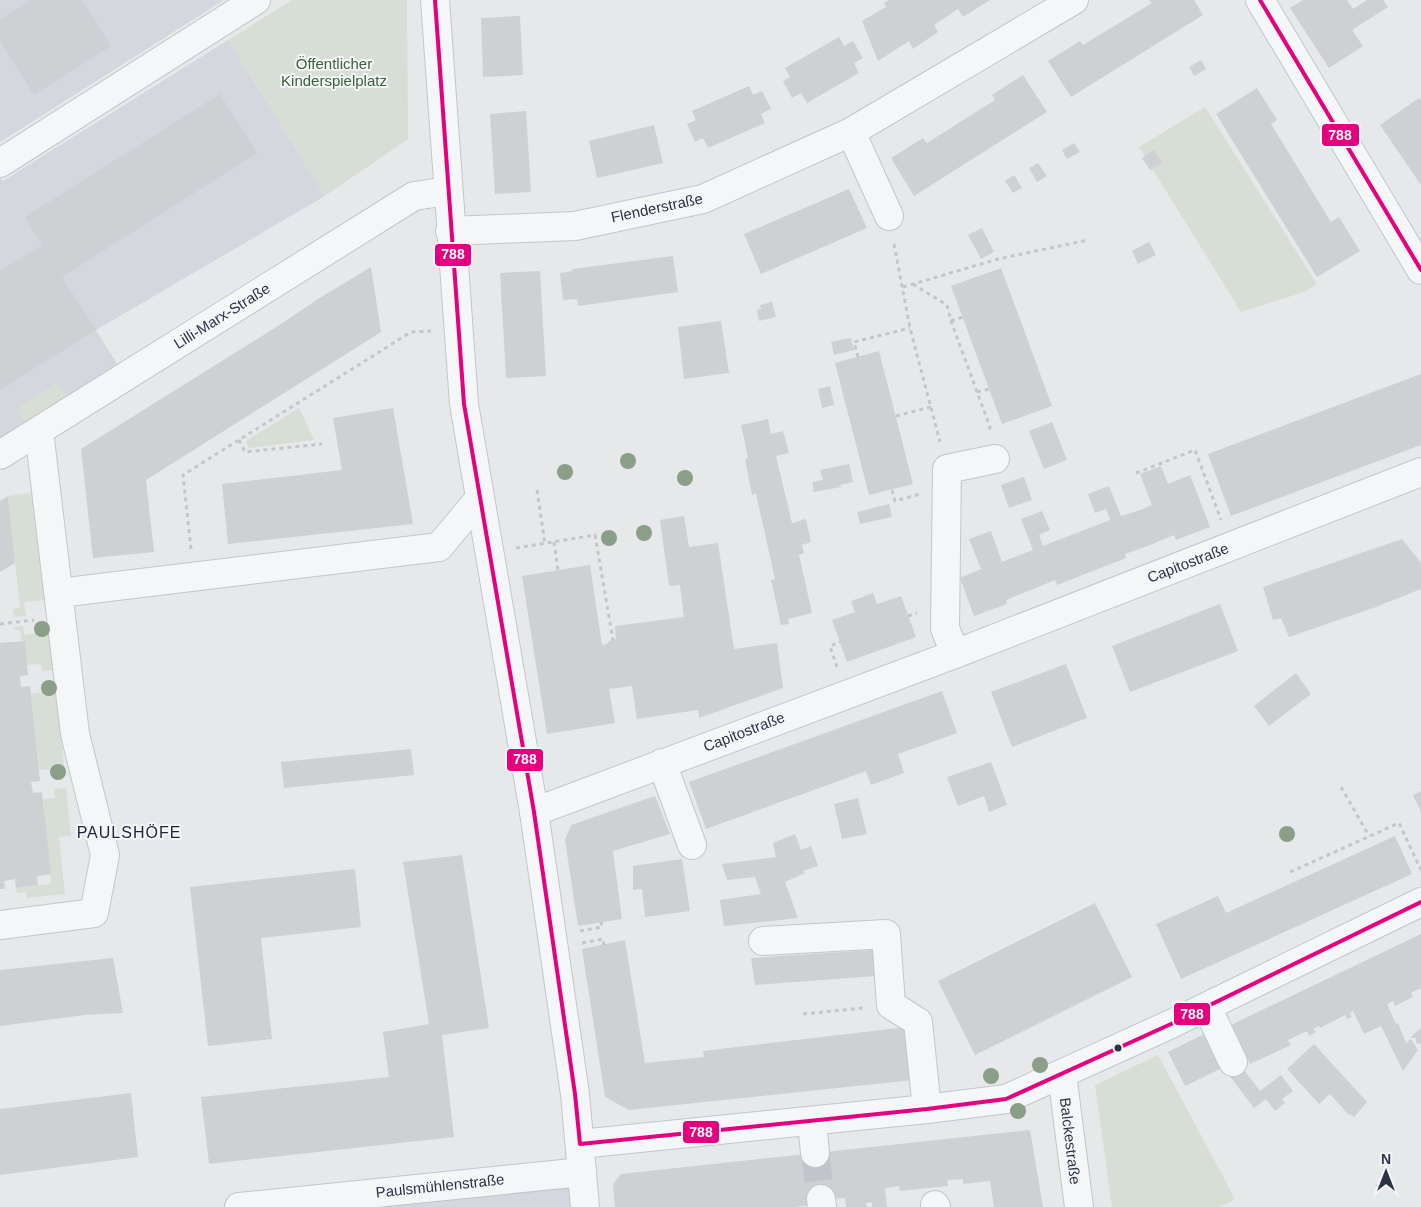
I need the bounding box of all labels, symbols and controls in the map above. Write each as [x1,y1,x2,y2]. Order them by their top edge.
park label: Öffentlicher Kinderspielplatz [281,55,387,89]
line badge: 788 [1321,123,1360,147]
text: 788 [1328,127,1352,143]
street label: Flenderstraße [609,189,704,226]
line badge: 788 [434,243,472,267]
text: 788 [441,246,465,262]
street label: Lilli-Marx-Straße [171,279,273,352]
street label: Capitostraße [1145,539,1231,586]
street label: Capitostraße [701,708,787,755]
line badge: 788 [506,748,544,772]
text: 788 [513,751,537,767]
district label: PAULSHÖFE [77,824,181,841]
line badge: 788 [1173,1002,1211,1026]
text: 788 [1180,1006,1204,1022]
unlabelled marker [1113,1043,1123,1053]
street label: Balckestraße [1057,1096,1084,1185]
line badge: 788 [682,1120,720,1144]
text: 788 [689,1124,713,1140]
north arrow [1361,1147,1411,1197]
text: N [1381,1151,1391,1167]
street label: Paulsmühlenstraße [375,1170,505,1201]

